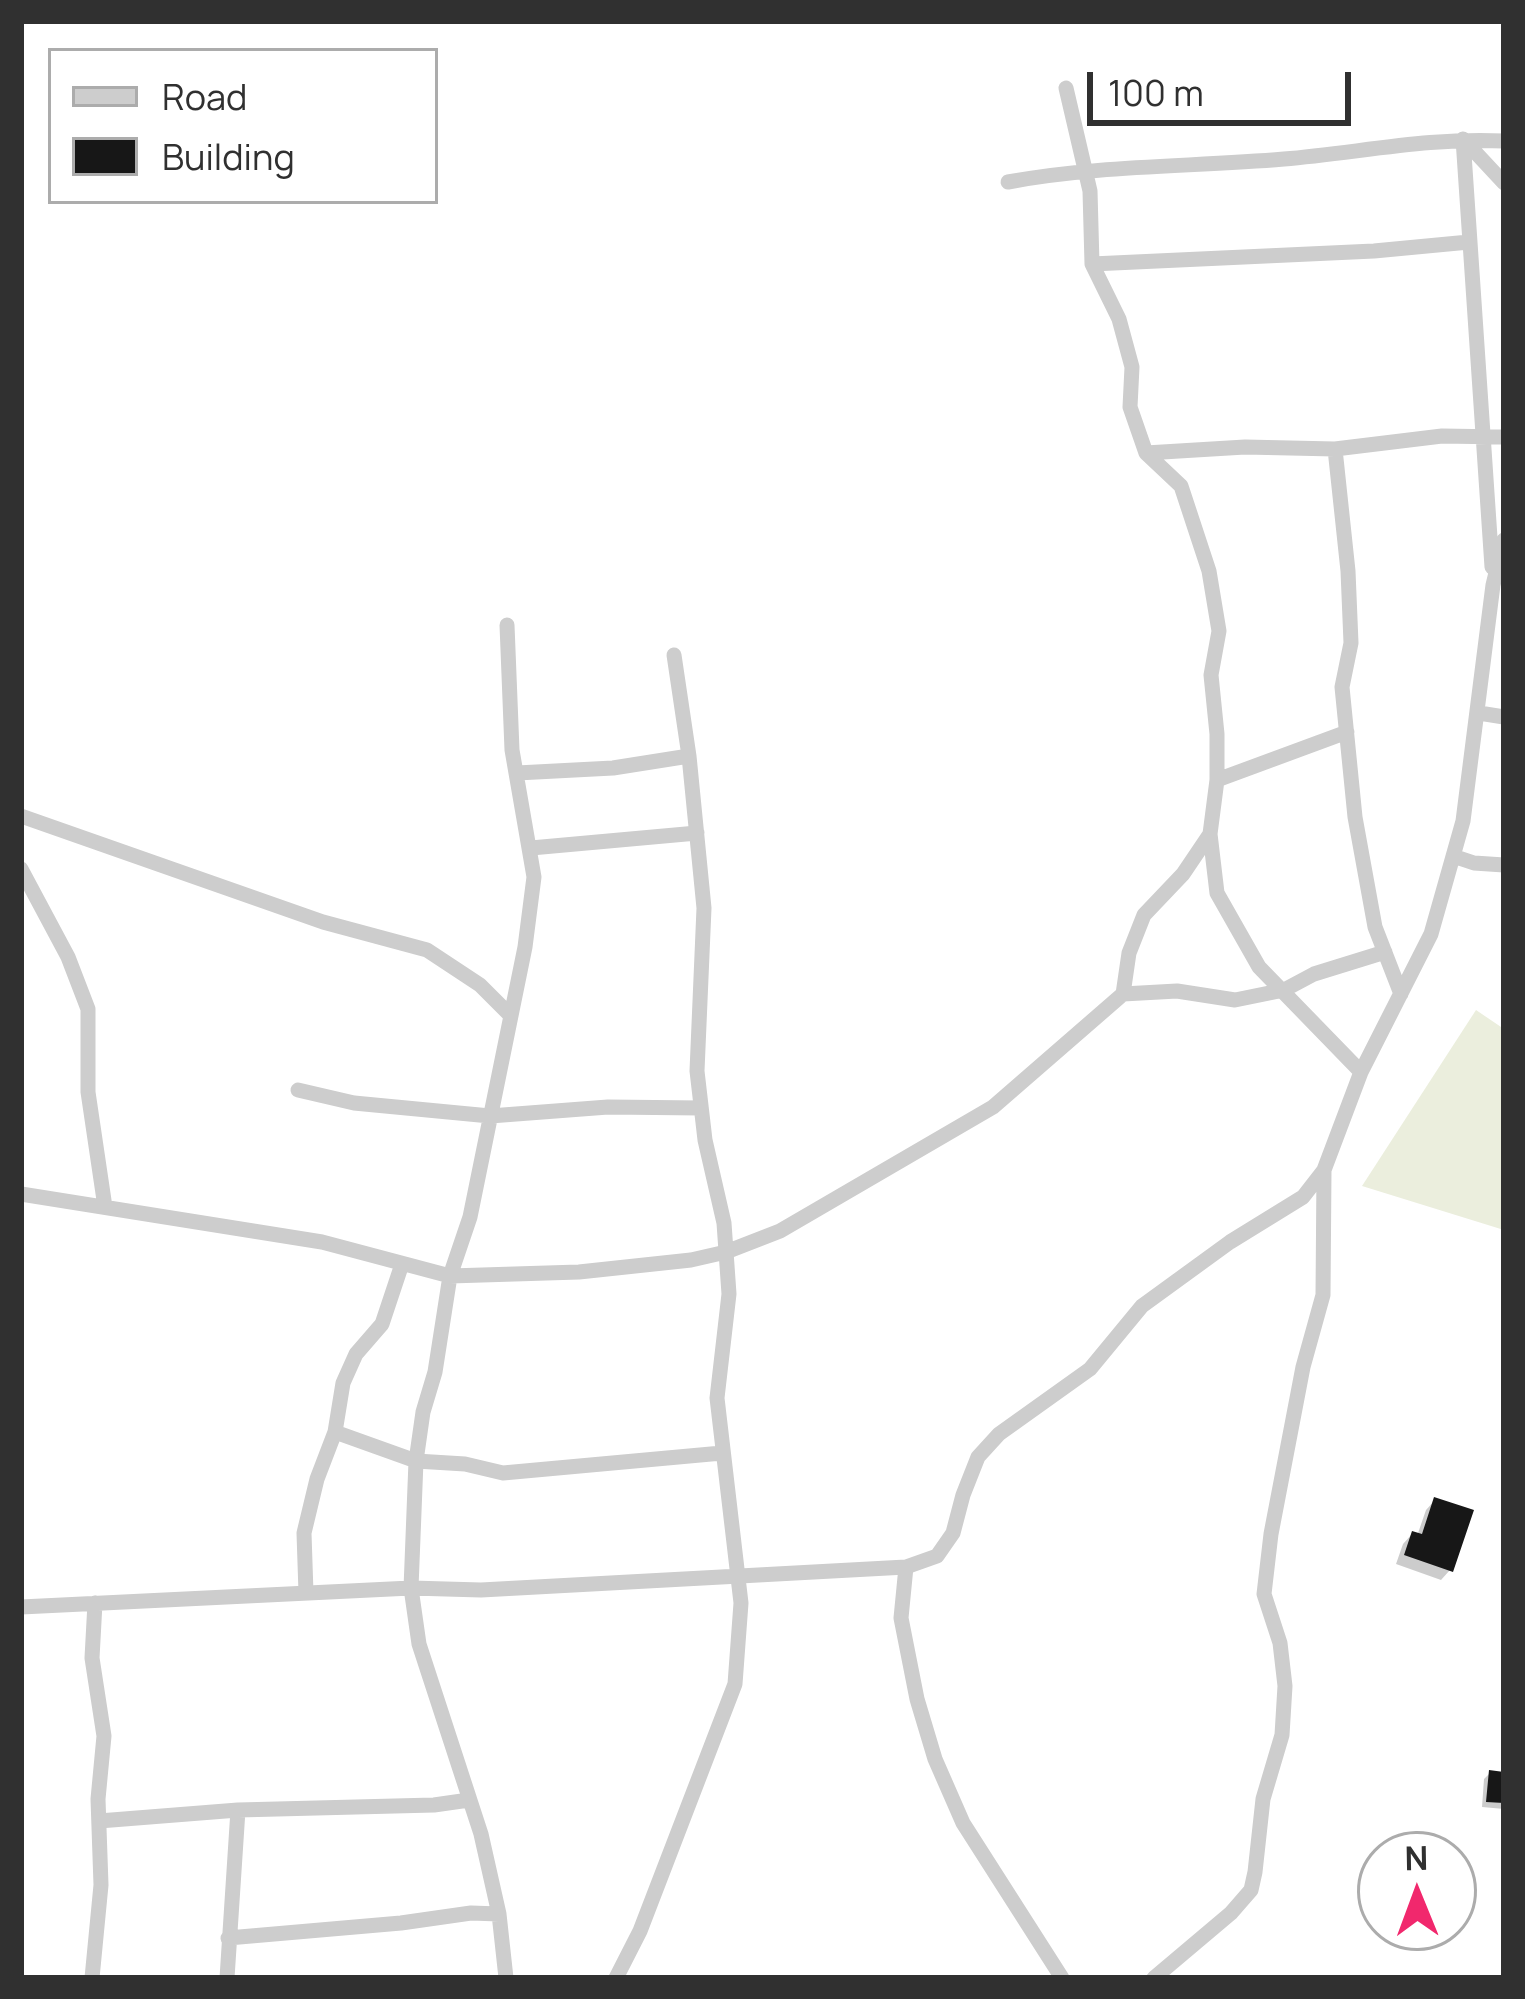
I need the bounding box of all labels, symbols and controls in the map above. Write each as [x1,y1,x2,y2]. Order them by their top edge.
legend [48,48,438,204]
scale bar [1093,48,1357,122]
text: 100 m [1108,68,1204,117]
text: Road [162,72,247,121]
text: Building [162,132,295,181]
north arrow [1357,1831,1477,1951]
text: N [1404,1835,1429,1880]

